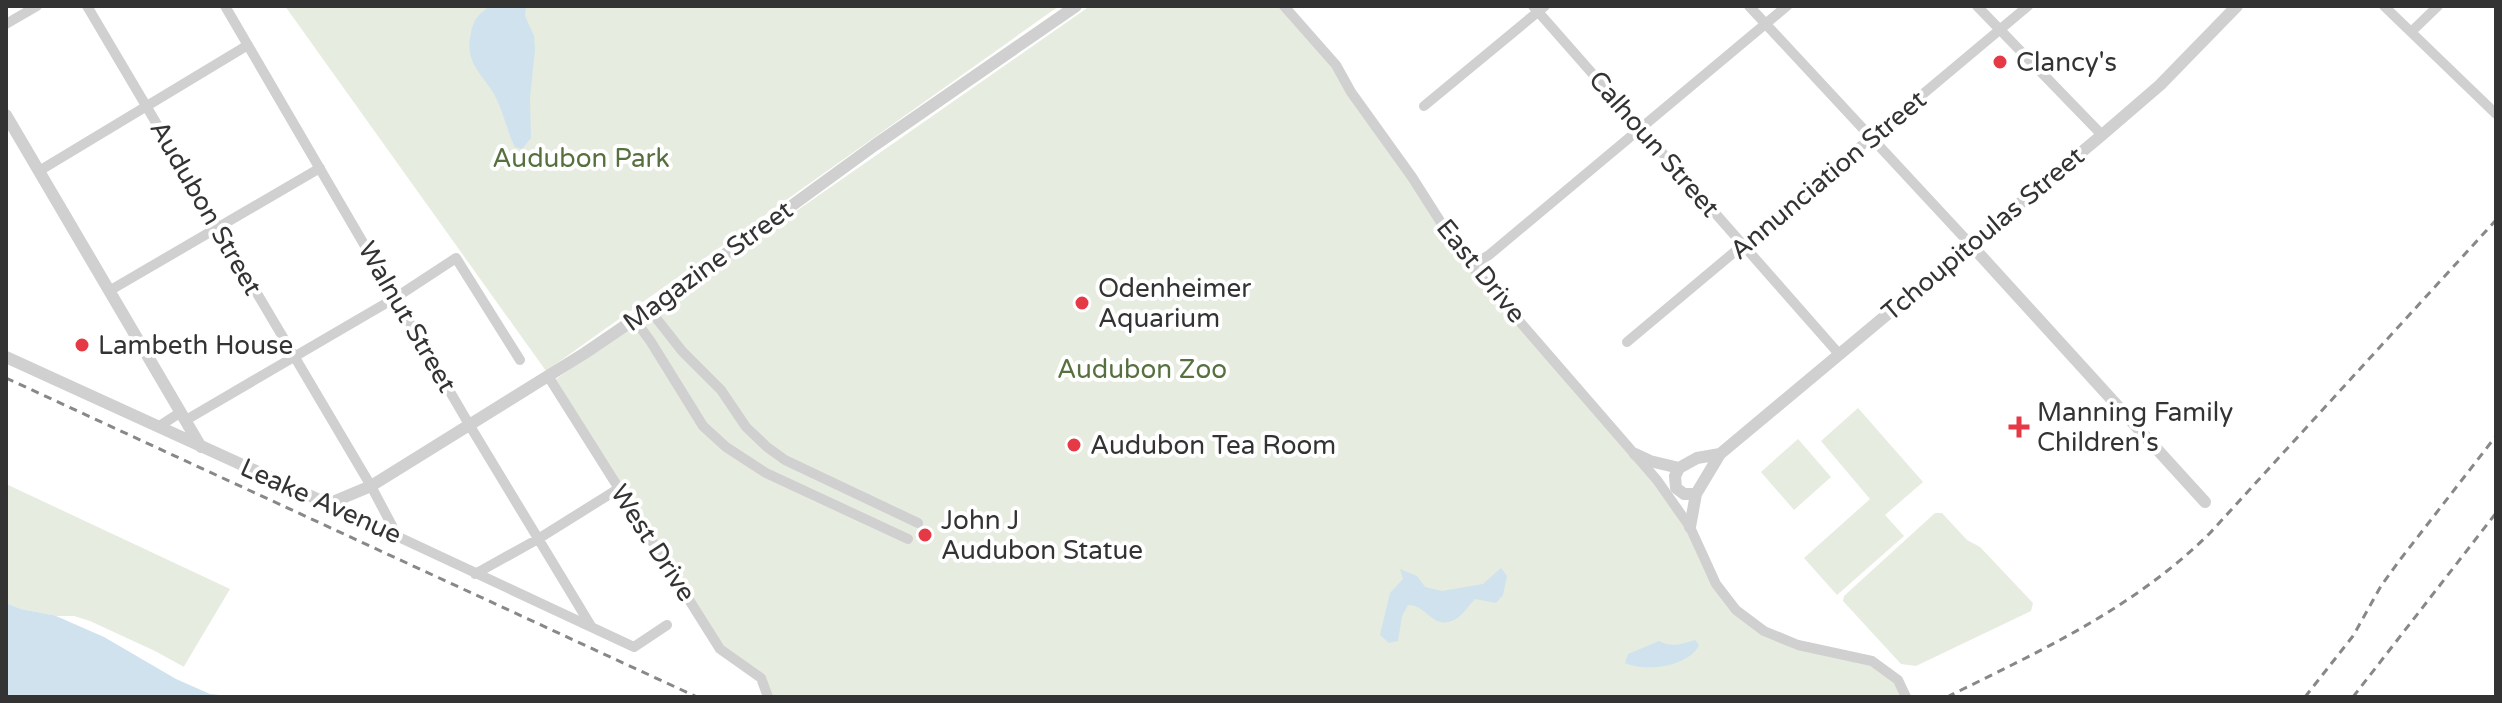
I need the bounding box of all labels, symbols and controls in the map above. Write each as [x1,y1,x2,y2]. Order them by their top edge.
place label: Clancy's [2016,47,2117,78]
marker: Clancy's [1991,53,2009,71]
street label: Calhoun Street [1582,65,1726,223]
street label: Annunciation Street [1724,84,1932,266]
street label: Audubon Street [144,115,269,301]
street label: Tchoupitoulas Street [1876,140,2090,328]
park label: Audubon Park [492,143,670,174]
street label: Magazine Street [617,194,799,338]
street label: East Drive [1430,213,1532,329]
street label: Walnut Street [351,236,463,398]
place label: Odenheimer Aquarium [1098,273,1251,334]
marker: Odenheimer Aquarium [1073,294,1091,312]
place label: Lambeth House [98,330,293,361]
marker: Lambeth House [73,336,91,354]
park label: Audubon Zoo [1057,354,1227,385]
place label: Manning Family Children's [2037,397,2233,458]
marker: Manning Family Children's [2008,416,2030,438]
place label: Audubon Tea Room [1090,430,1336,461]
marker: Audubon Tea Room [1065,436,1083,454]
street label: Leake Avenue [236,452,406,550]
street label: West Drive [604,479,702,607]
place label: John J Audubon Statue [941,505,1143,566]
marker: John J Audubon Statue [916,526,934,544]

